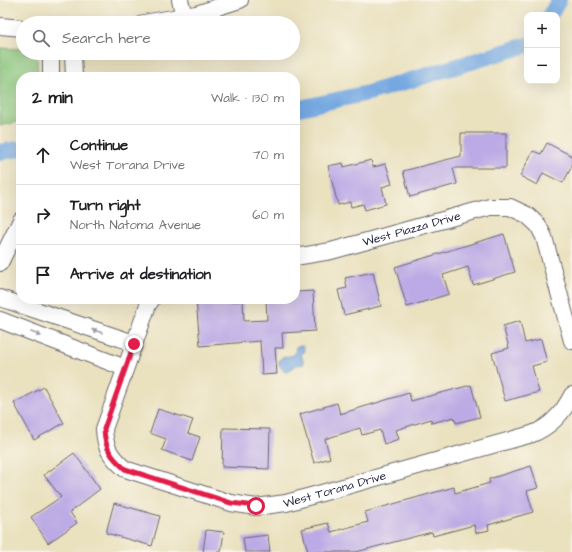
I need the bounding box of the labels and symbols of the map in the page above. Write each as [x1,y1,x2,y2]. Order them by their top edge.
street label: West Piazza Drive [361,207,463,251]
one-way arrow [91,328,103,334]
one-way arrow [31,331,43,337]
route end [125,335,143,353]
street label: West Torana Drive [281,467,389,512]
route start [247,497,265,515]

